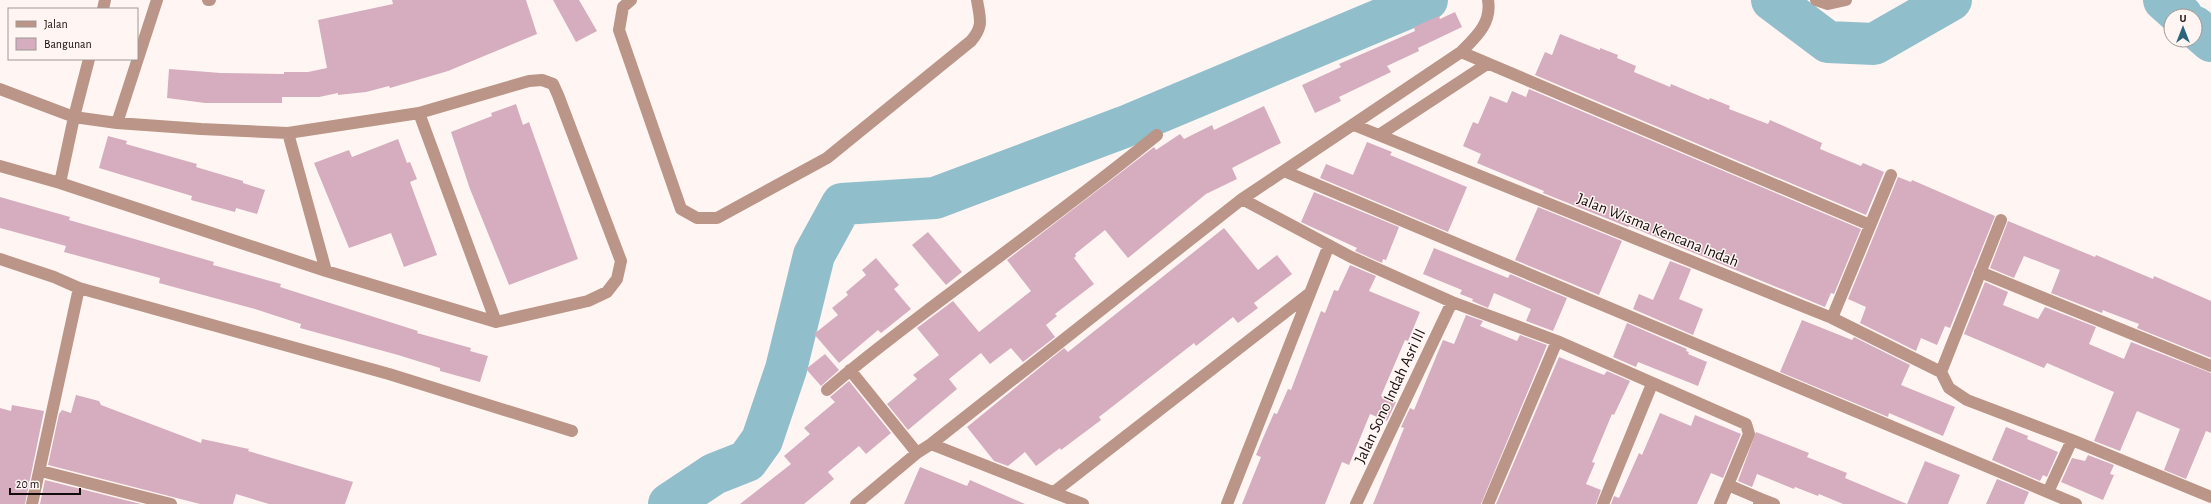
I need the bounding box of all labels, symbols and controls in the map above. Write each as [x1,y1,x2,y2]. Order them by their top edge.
legend [8,8,138,60]
north arrow [2163,8,2203,48]
text: U [2179,13,2187,24]
text: Jalan [44,18,68,30]
text: Bangunan [44,38,92,50]
street label: Jalan Wisma Kencana Indah [1575,190,1741,270]
street label: Jalan Sono Indah Asri III [1352,326,1428,466]
scale bar [10,470,80,496]
text: 20 m [16,478,39,490]

